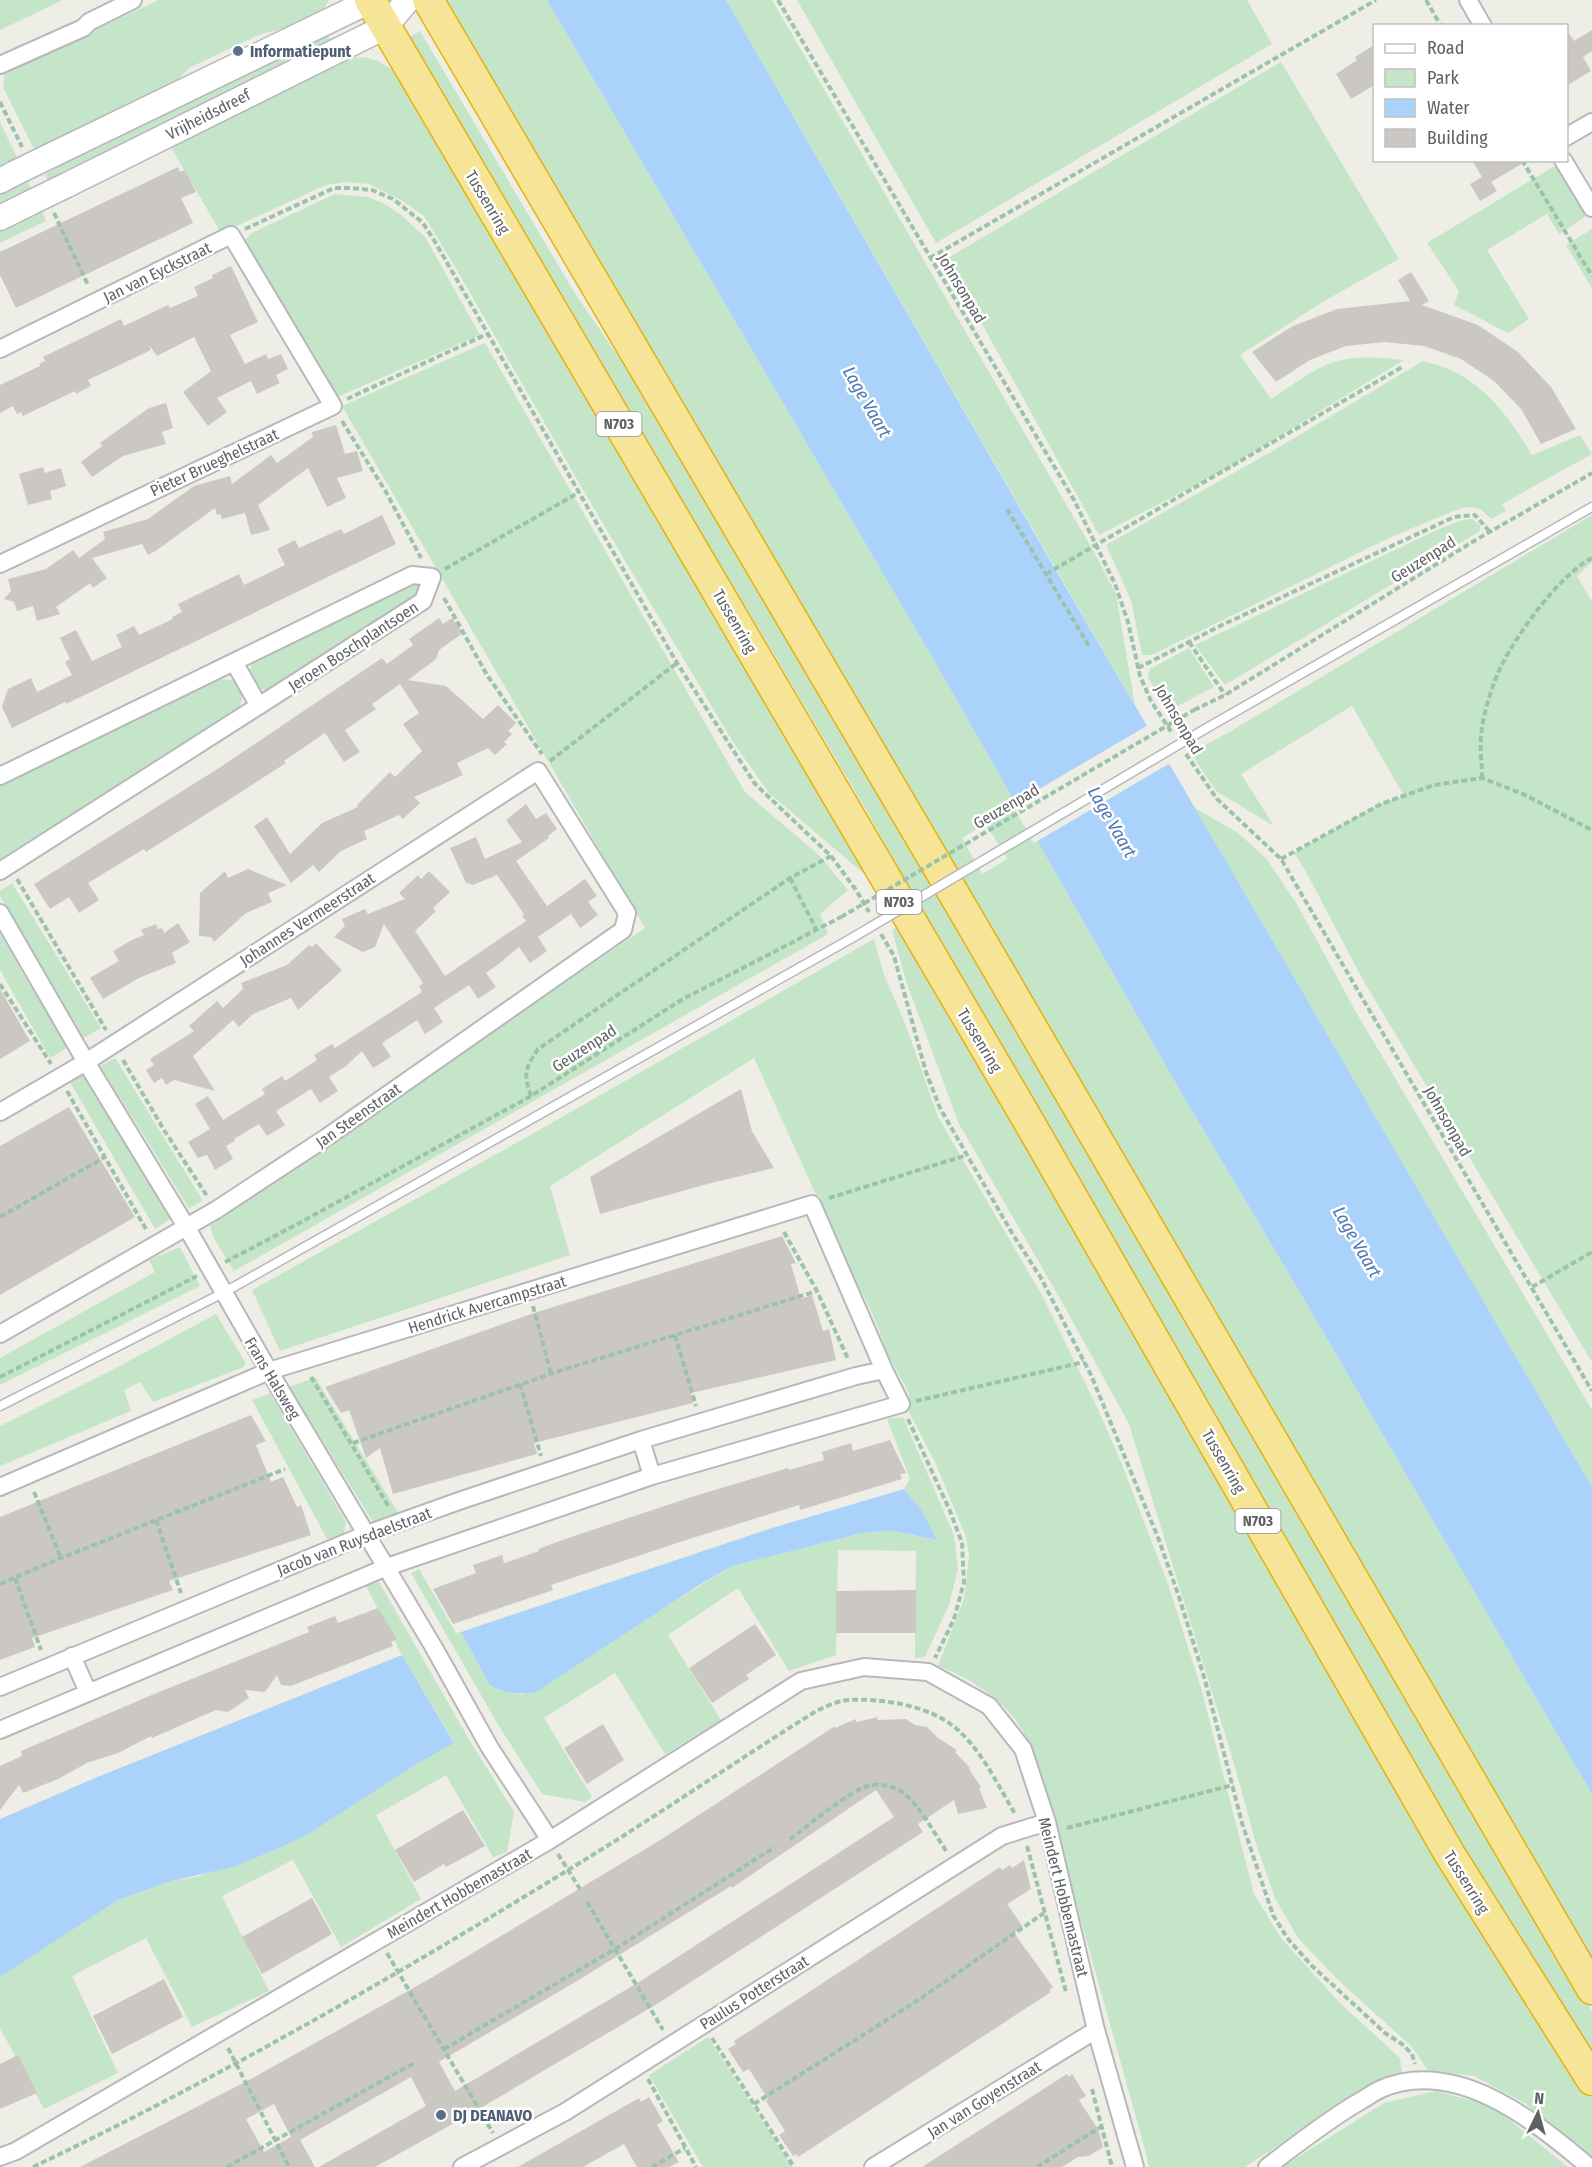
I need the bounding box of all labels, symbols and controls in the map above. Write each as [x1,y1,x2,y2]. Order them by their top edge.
legend [1373,24,1568,162]
text: Road [1427,37,1464,59]
place label: Informatiepunt [250,42,352,61]
marker: Informatiepunt [231,44,245,58]
text: Park [1427,67,1460,89]
street label: Vrijheidsdreef [163,85,254,144]
text: Water [1427,97,1470,119]
text: Building [1427,127,1488,149]
street label: Tussenring [461,167,514,238]
street label: Jan van Eyckstraat [100,238,215,307]
street label: Johnsonpad [933,250,990,327]
water label: Lage Vaart [838,363,896,442]
road number: N703 [596,412,642,436]
street label: Pieter Brueghelstraat [147,424,282,500]
street label: Geuzenpad [1387,532,1459,587]
street label: Tussenring [709,586,761,657]
street label: Jeroen Boschplantsoen [285,597,422,695]
street label: Johnsonpad [1150,681,1207,758]
street label: Geuzenpad [970,780,1043,833]
water label: Lage Vaart [1083,783,1141,862]
street label: Johannes Vermeerstraat [236,868,379,970]
road number: N703 [876,890,922,914]
street label: Tussenring [953,1005,1006,1076]
street label: Geuzenpad [549,1021,620,1076]
street label: Jan Steenstraat [312,1079,405,1152]
street label: Johnsonpad [1420,1083,1475,1160]
water label: Lage Vaart [1328,1203,1386,1282]
street label: Hendrick Avercampstraat [406,1271,569,1338]
street label: Frans Halsweg [241,1334,305,1423]
street label: Tussenring [1198,1426,1250,1497]
street label: Jacob van Ruysdaelstraat [274,1503,435,1580]
road number: N703 [1236,1509,1280,1533]
street label: Meindert Hobbemastraat [1034,1815,1093,1980]
street label: Meindert Hobbemastraat [384,1844,536,1943]
street label: Tussenring [1440,1847,1494,1918]
street label: Paulus Potterstraat [696,1951,813,2034]
street label: Jan van Goyenstraat [924,2056,1045,2142]
north arrow [1508,2083,1568,2143]
text: N [1534,2089,1545,2108]
place label: DJ DEANAVO [453,2106,532,2125]
marker: DJ DEANAVO [434,2108,448,2122]

